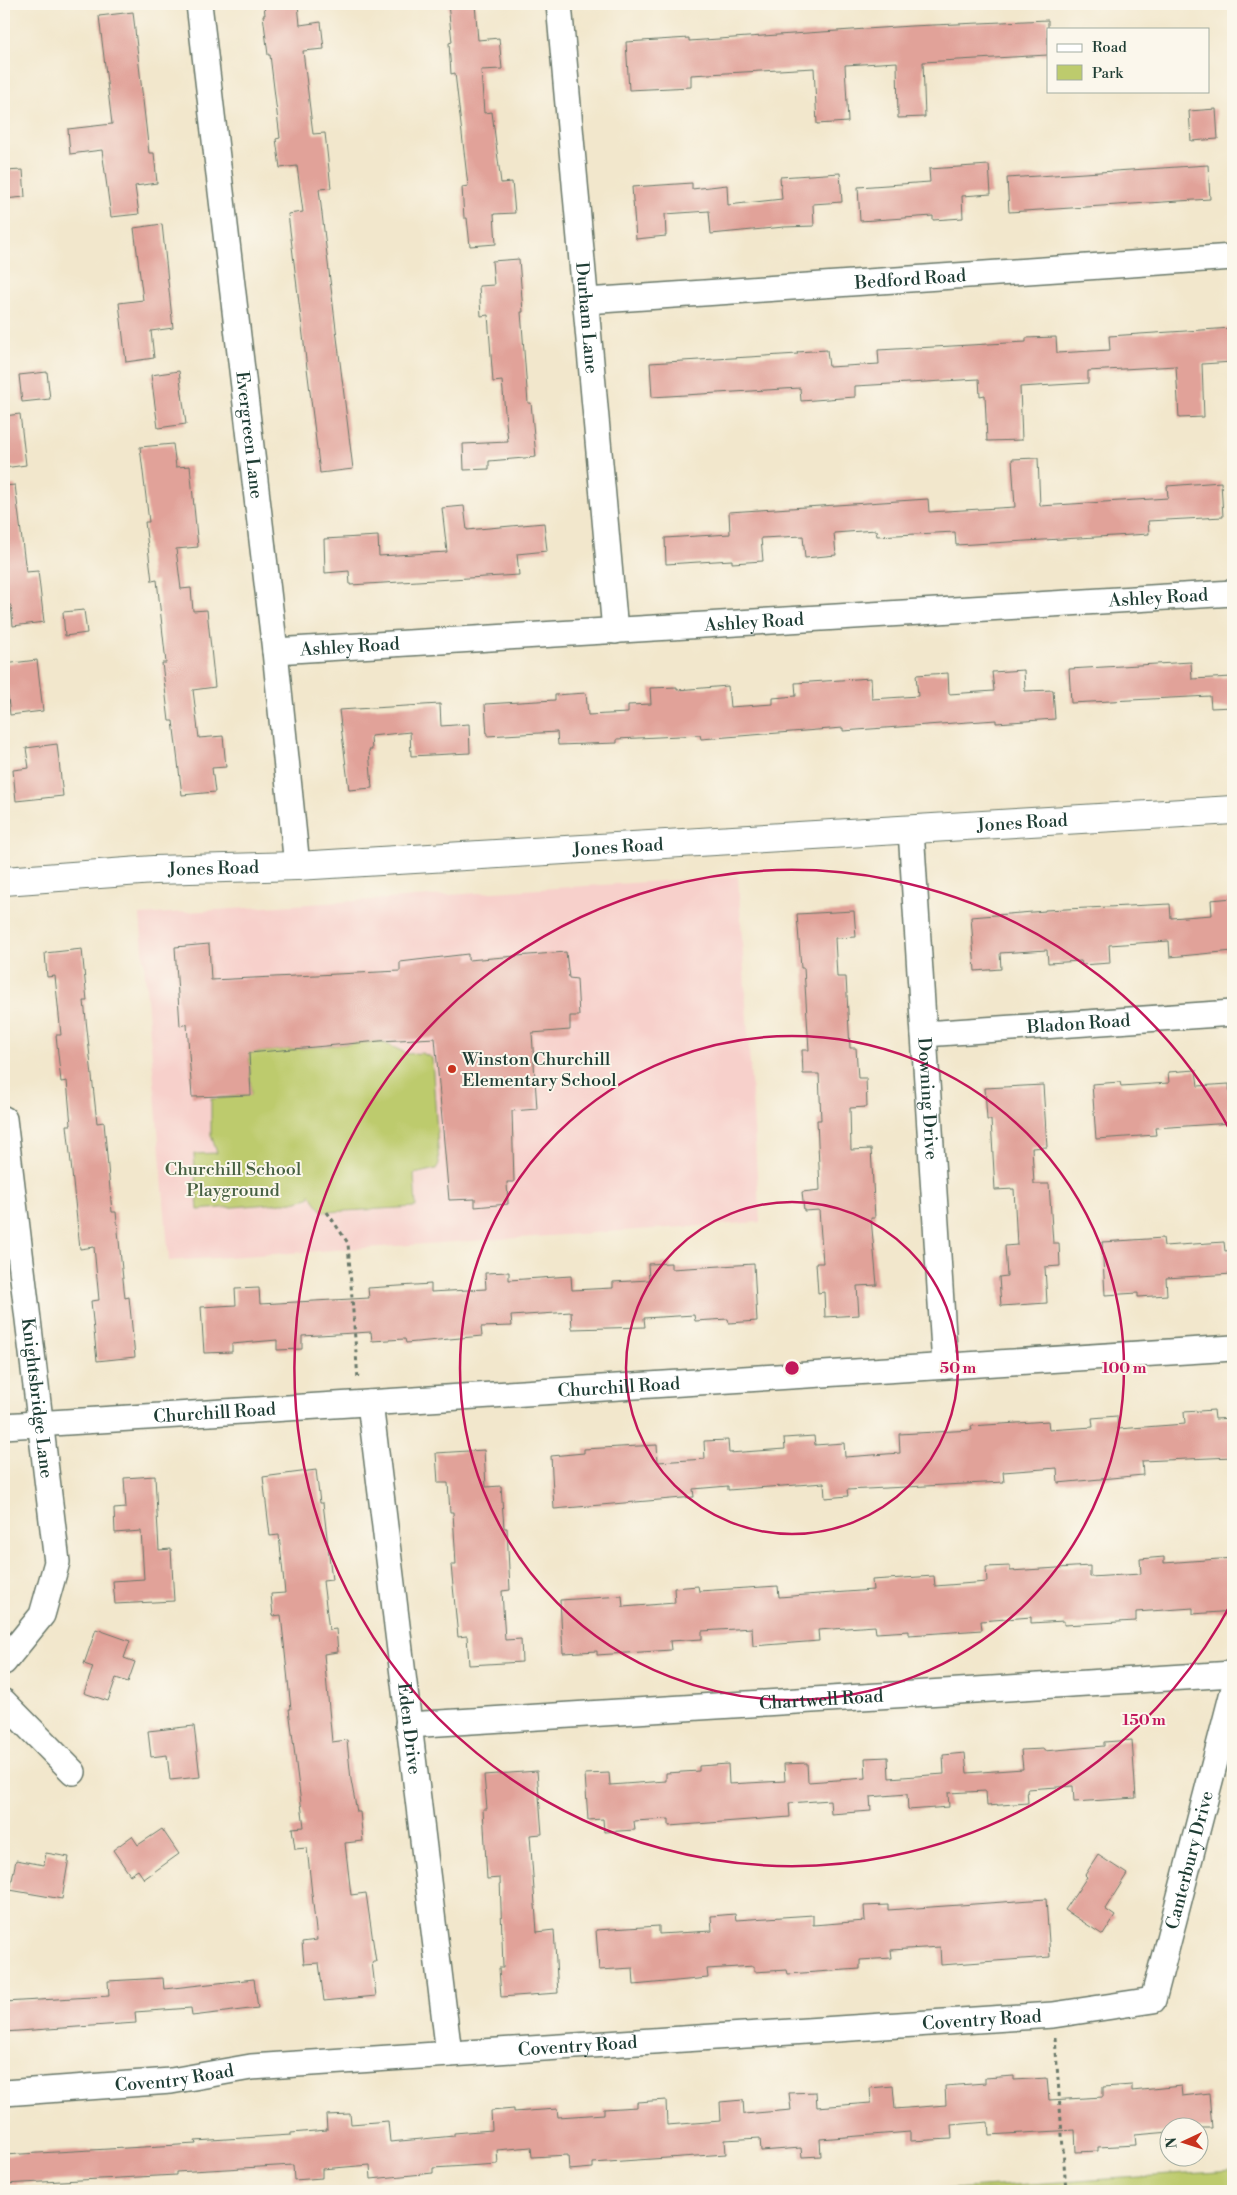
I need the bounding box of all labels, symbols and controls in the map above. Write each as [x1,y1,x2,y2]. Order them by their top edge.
legend [1047,28,1210,92]
text: Road [1092,38,1127,57]
text: Park [1092,64,1124,83]
street label: Durham Lane [570,261,603,375]
street label: Bedford Road [853,264,968,295]
street label: Evergreen Lane [230,370,268,500]
street label: Ashley Road [1107,583,1210,613]
street label: Ashley Road [703,608,805,637]
street label: Ashley Road [299,632,401,662]
street label: Jones Road [975,809,1069,837]
street label: Jones Road [571,833,665,862]
street label: Jones Road [167,856,260,882]
street label: Bladon Road [1025,1009,1132,1039]
street label: Downing Drive [912,1037,943,1160]
place label: Winston Churchill Elementary School [461,1048,617,1092]
marker: Winston Churchill Elementary School [446,1063,458,1075]
park label: Churchill School Playground [165,1158,302,1202]
street label: Knightsbridge Lane [16,1317,58,1480]
centre of rings [783,1359,801,1377]
text: 50 m [940,1359,976,1378]
text: 100 m [1102,1359,1147,1378]
street label: Churchill Road [557,1372,682,1403]
street label: Churchill Road [153,1398,277,1428]
street label: Eden Drive [392,1682,426,1776]
street label: Chartwell Road [758,1685,885,1715]
text: 150 m [1122,1711,1166,1730]
street label: Canterbury Drive [1161,1788,1219,1932]
street label: Coventry Road [921,2005,1043,2035]
street label: Coventry Road [517,2031,639,2062]
street label: Coventry Road [114,2059,236,2097]
north arrow [1160,2118,1210,2168]
text: N [1163,2137,1181,2149]

